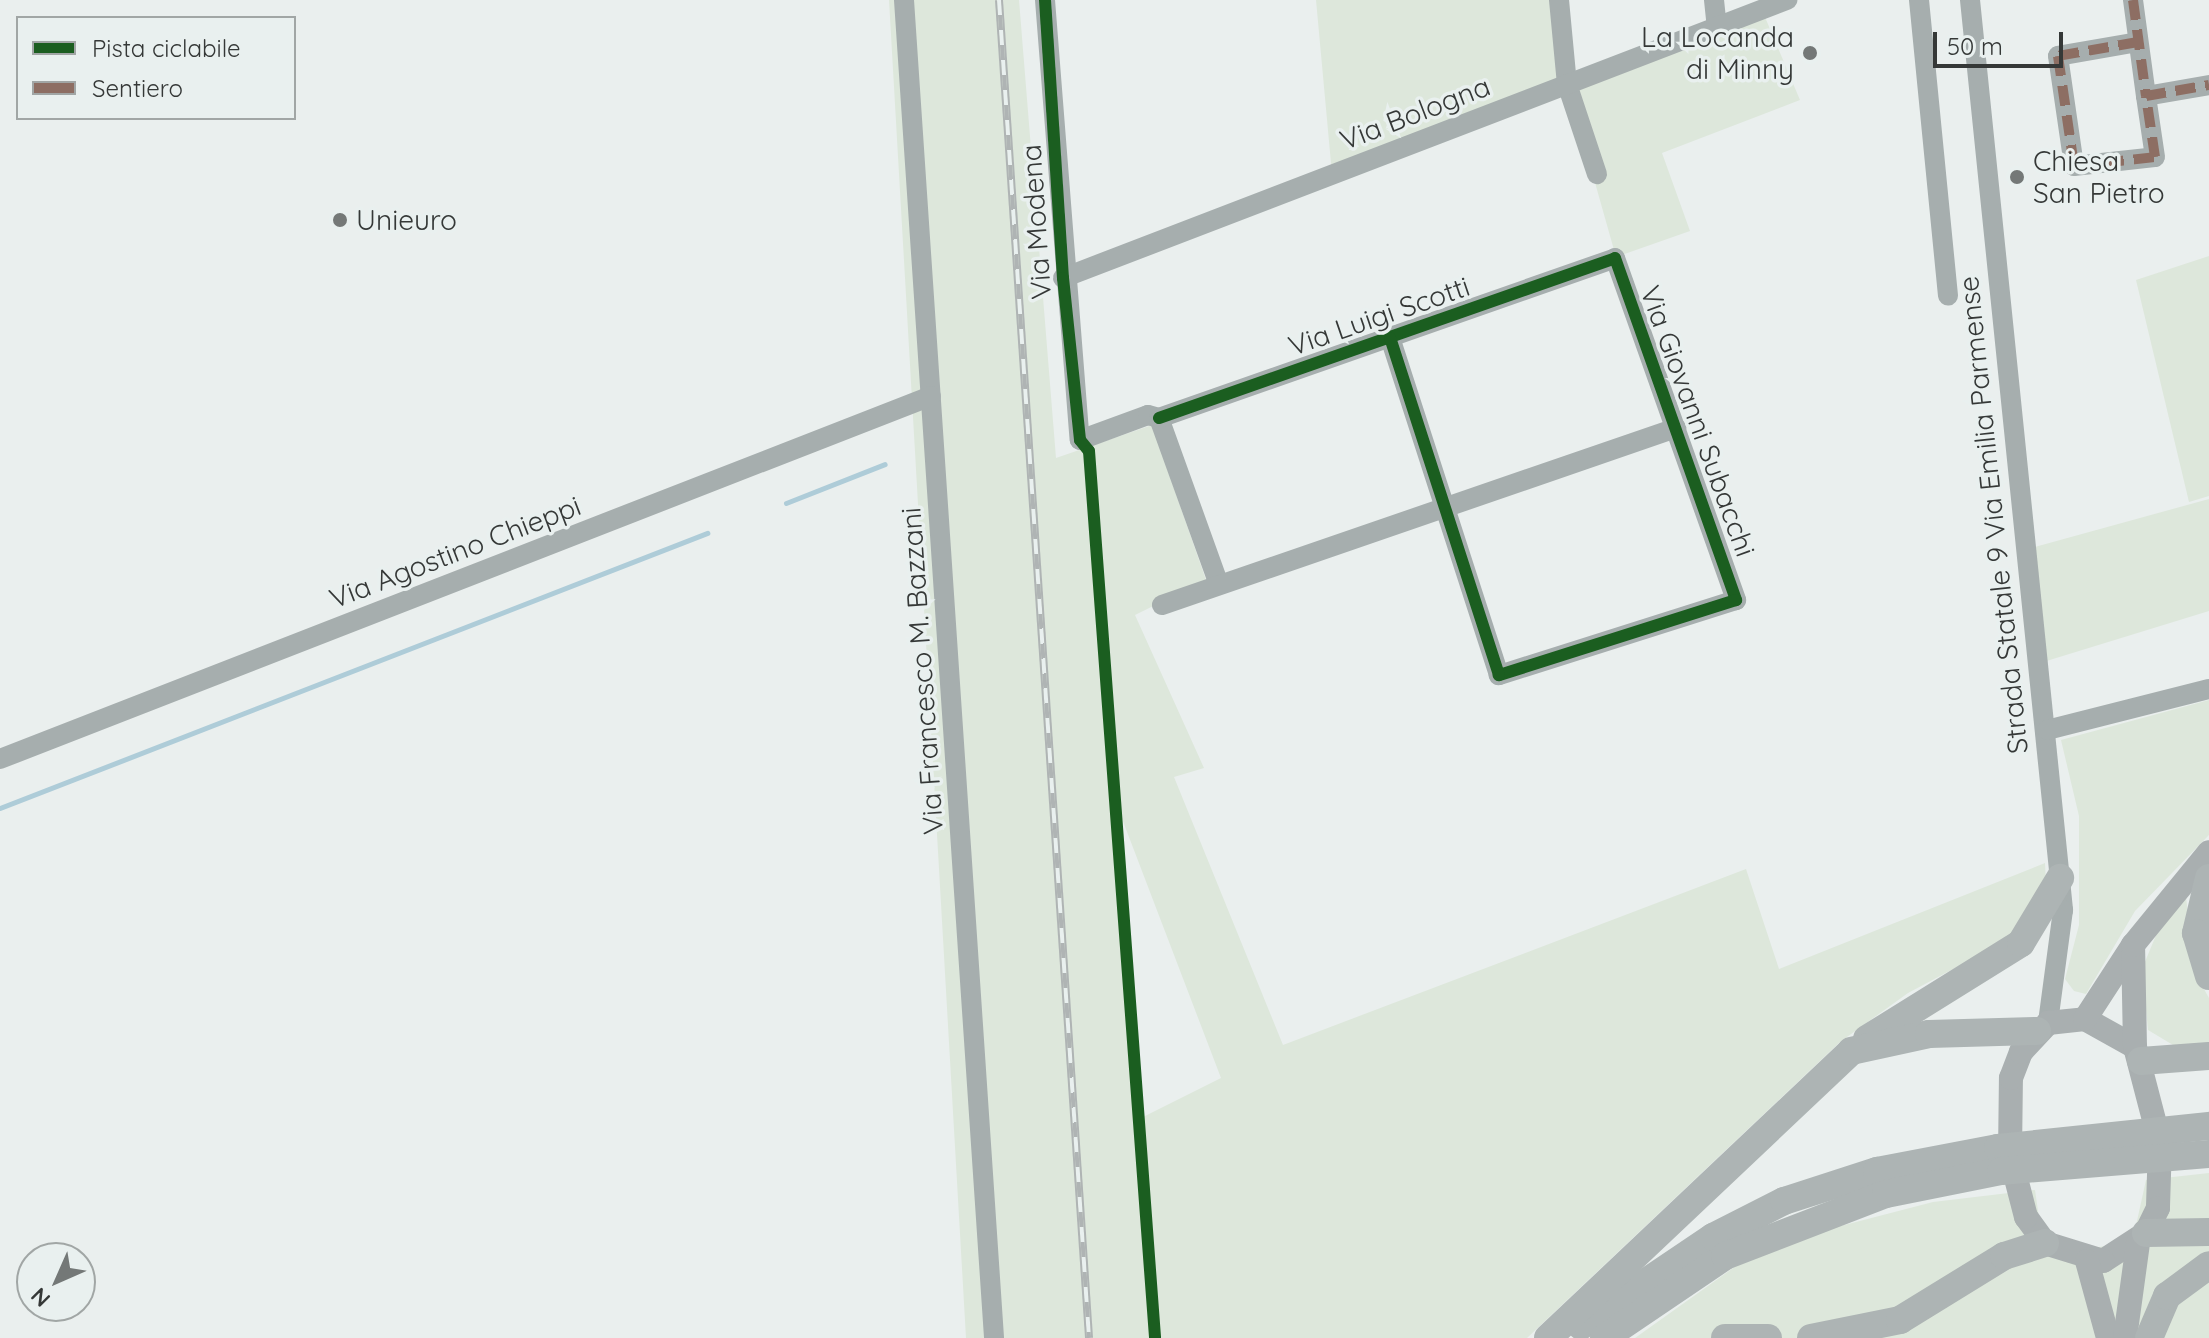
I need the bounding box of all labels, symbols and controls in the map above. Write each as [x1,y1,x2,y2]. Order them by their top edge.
legend [16,16,296,120]
scale bar [1937,16,2067,66]
place label: La Locanda di Minny [1641,20,1794,86]
text: 50 m [1947,31,2003,61]
text: Pista ciclabile [92,33,241,63]
marker: La Locanda di Minny [1801,44,1819,62]
street label: Via Bologna [1335,69,1495,157]
text: Sentiero [92,73,183,103]
street label: Via Modena [1014,143,1058,301]
place label: Chiesa San Pietro [2033,144,2165,210]
marker: Chiesa San Pietro [2008,168,2026,186]
place label: Unieuro [356,203,457,237]
marker: Unieuro [331,211,349,229]
street label: Via Luigi Scotti [1284,269,1474,363]
street label: Strada Statale 9 Via Emilia Parmense [1951,274,2035,756]
street label: Via Giovanni Subacchi [1633,281,1763,561]
street label: Via Agostino Chieppi [325,489,585,615]
street label: Via Francesco M. Bazzani [894,506,950,836]
north arrow [16,1242,96,1322]
text: N [25,1282,56,1313]

